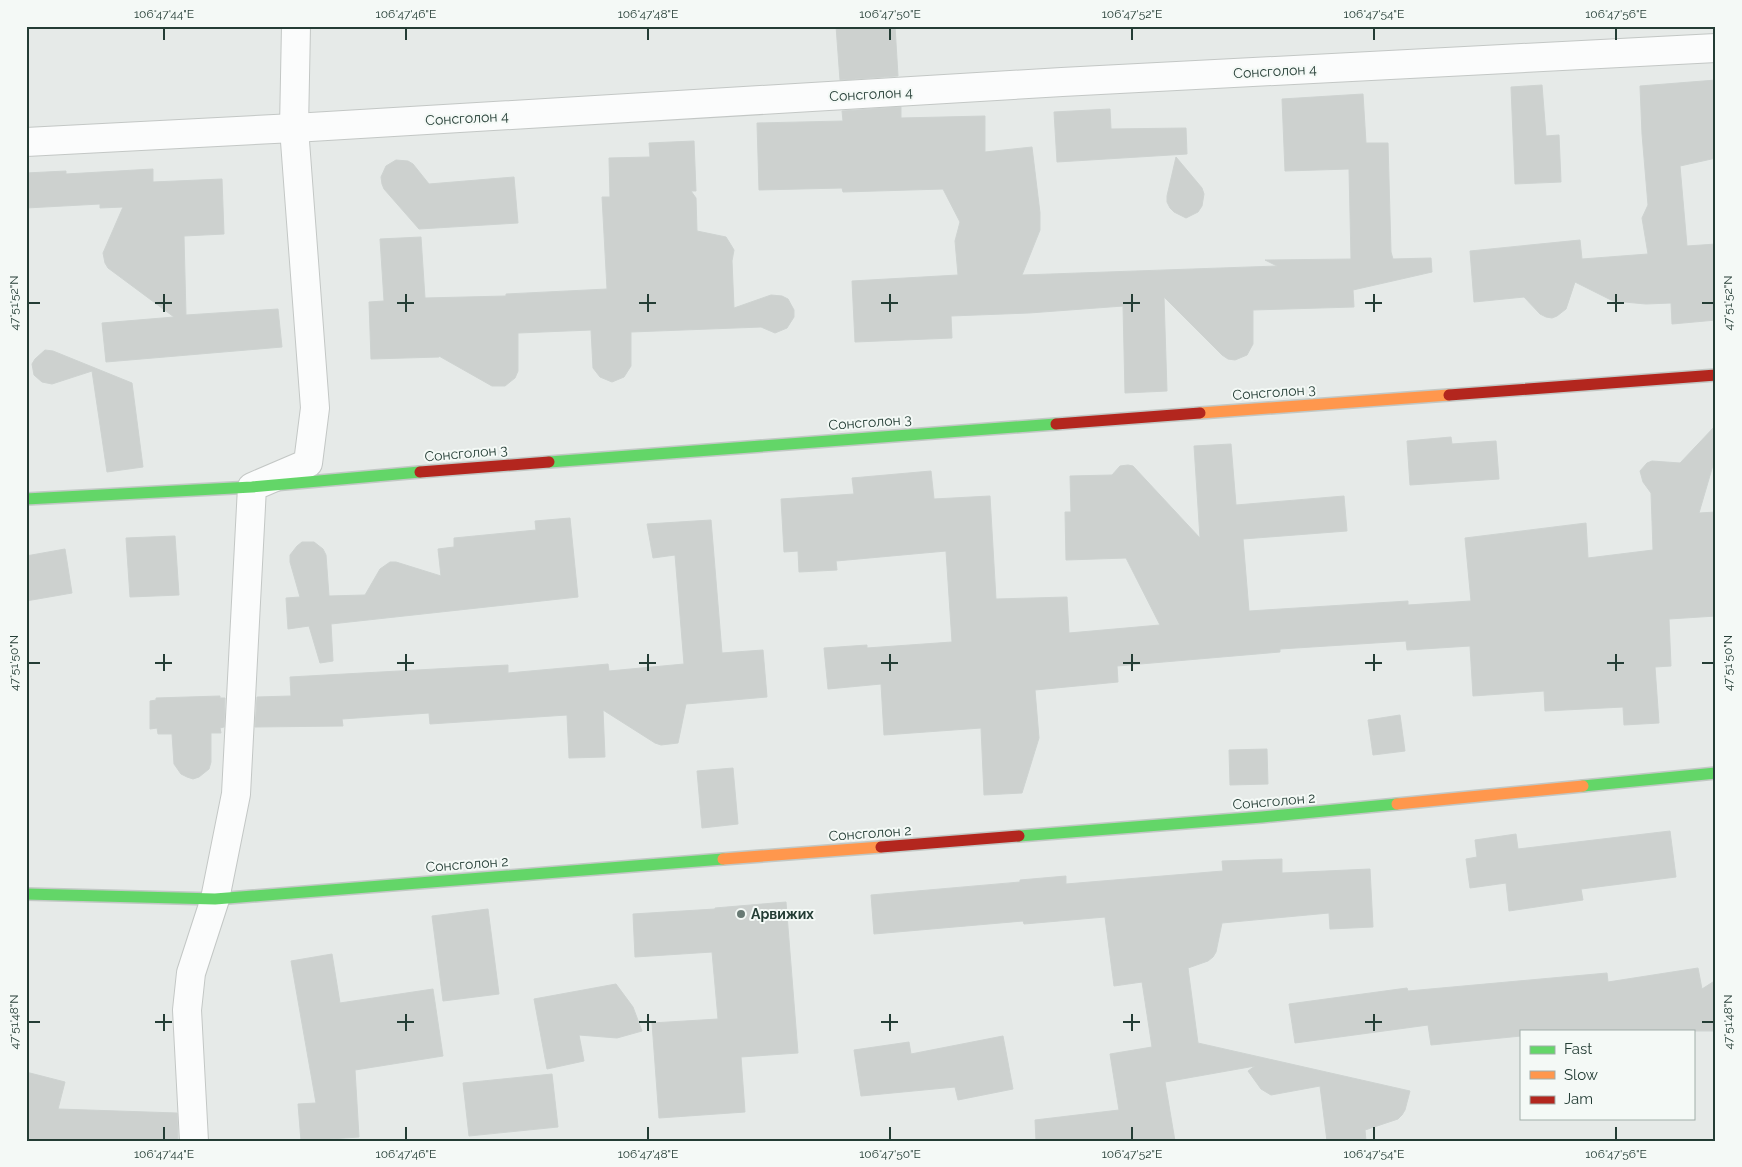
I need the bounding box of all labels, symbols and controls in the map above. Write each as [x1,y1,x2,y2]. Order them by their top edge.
text: 106°47'44"E [134,7,194,21]
text: 106°47'46"E [376,7,436,21]
text: 106°47'48"E [618,7,678,21]
text: 106°47'50"E [859,7,921,21]
text: 106°47'52"E [1102,7,1162,21]
text: 106°47'54"E [1344,7,1404,21]
text: 106°47'56"E [1585,7,1647,21]
street label: Сонсголон 4 [1233,61,1317,81]
street label: Сонсголон 4 [829,84,913,104]
street label: Сонсголон 4 [425,108,509,128]
text: 47°51'52"N [7,275,21,331]
text: 47°51'52"N [1721,275,1735,331]
street label: Сонсголон 3 [1232,381,1316,403]
street label: Сонсголон 3 [828,411,912,433]
street label: Сонсголон 3 [424,441,508,465]
text: 47°51'50"N [7,635,21,691]
text: 47°51'50"N [1721,635,1735,691]
street label: Сонсголон 2 [1232,789,1316,813]
street label: Сонсголон 2 [828,822,912,844]
street label: Сонсголон 2 [425,853,509,875]
place label: Арвижих [751,906,814,922]
marker: Арвижих [735,908,747,920]
text: 47°51'48"N [7,994,21,1050]
text: 47°51'48"N [1721,994,1735,1050]
legend [1520,1030,1694,1120]
text: Fast [1564,1040,1592,1058]
text: Slow [1564,1066,1598,1084]
text: Jam [1564,1090,1593,1108]
text: 106°47'44"E [134,1147,194,1161]
text: 106°47'46"E [376,1147,436,1161]
text: 106°47'48"E [618,1147,678,1161]
text: 106°47'50"E [859,1147,921,1161]
text: 106°47'52"E [1102,1147,1162,1161]
text: 106°47'54"E [1344,1147,1404,1161]
text: 106°47'56"E [1585,1147,1647,1161]

